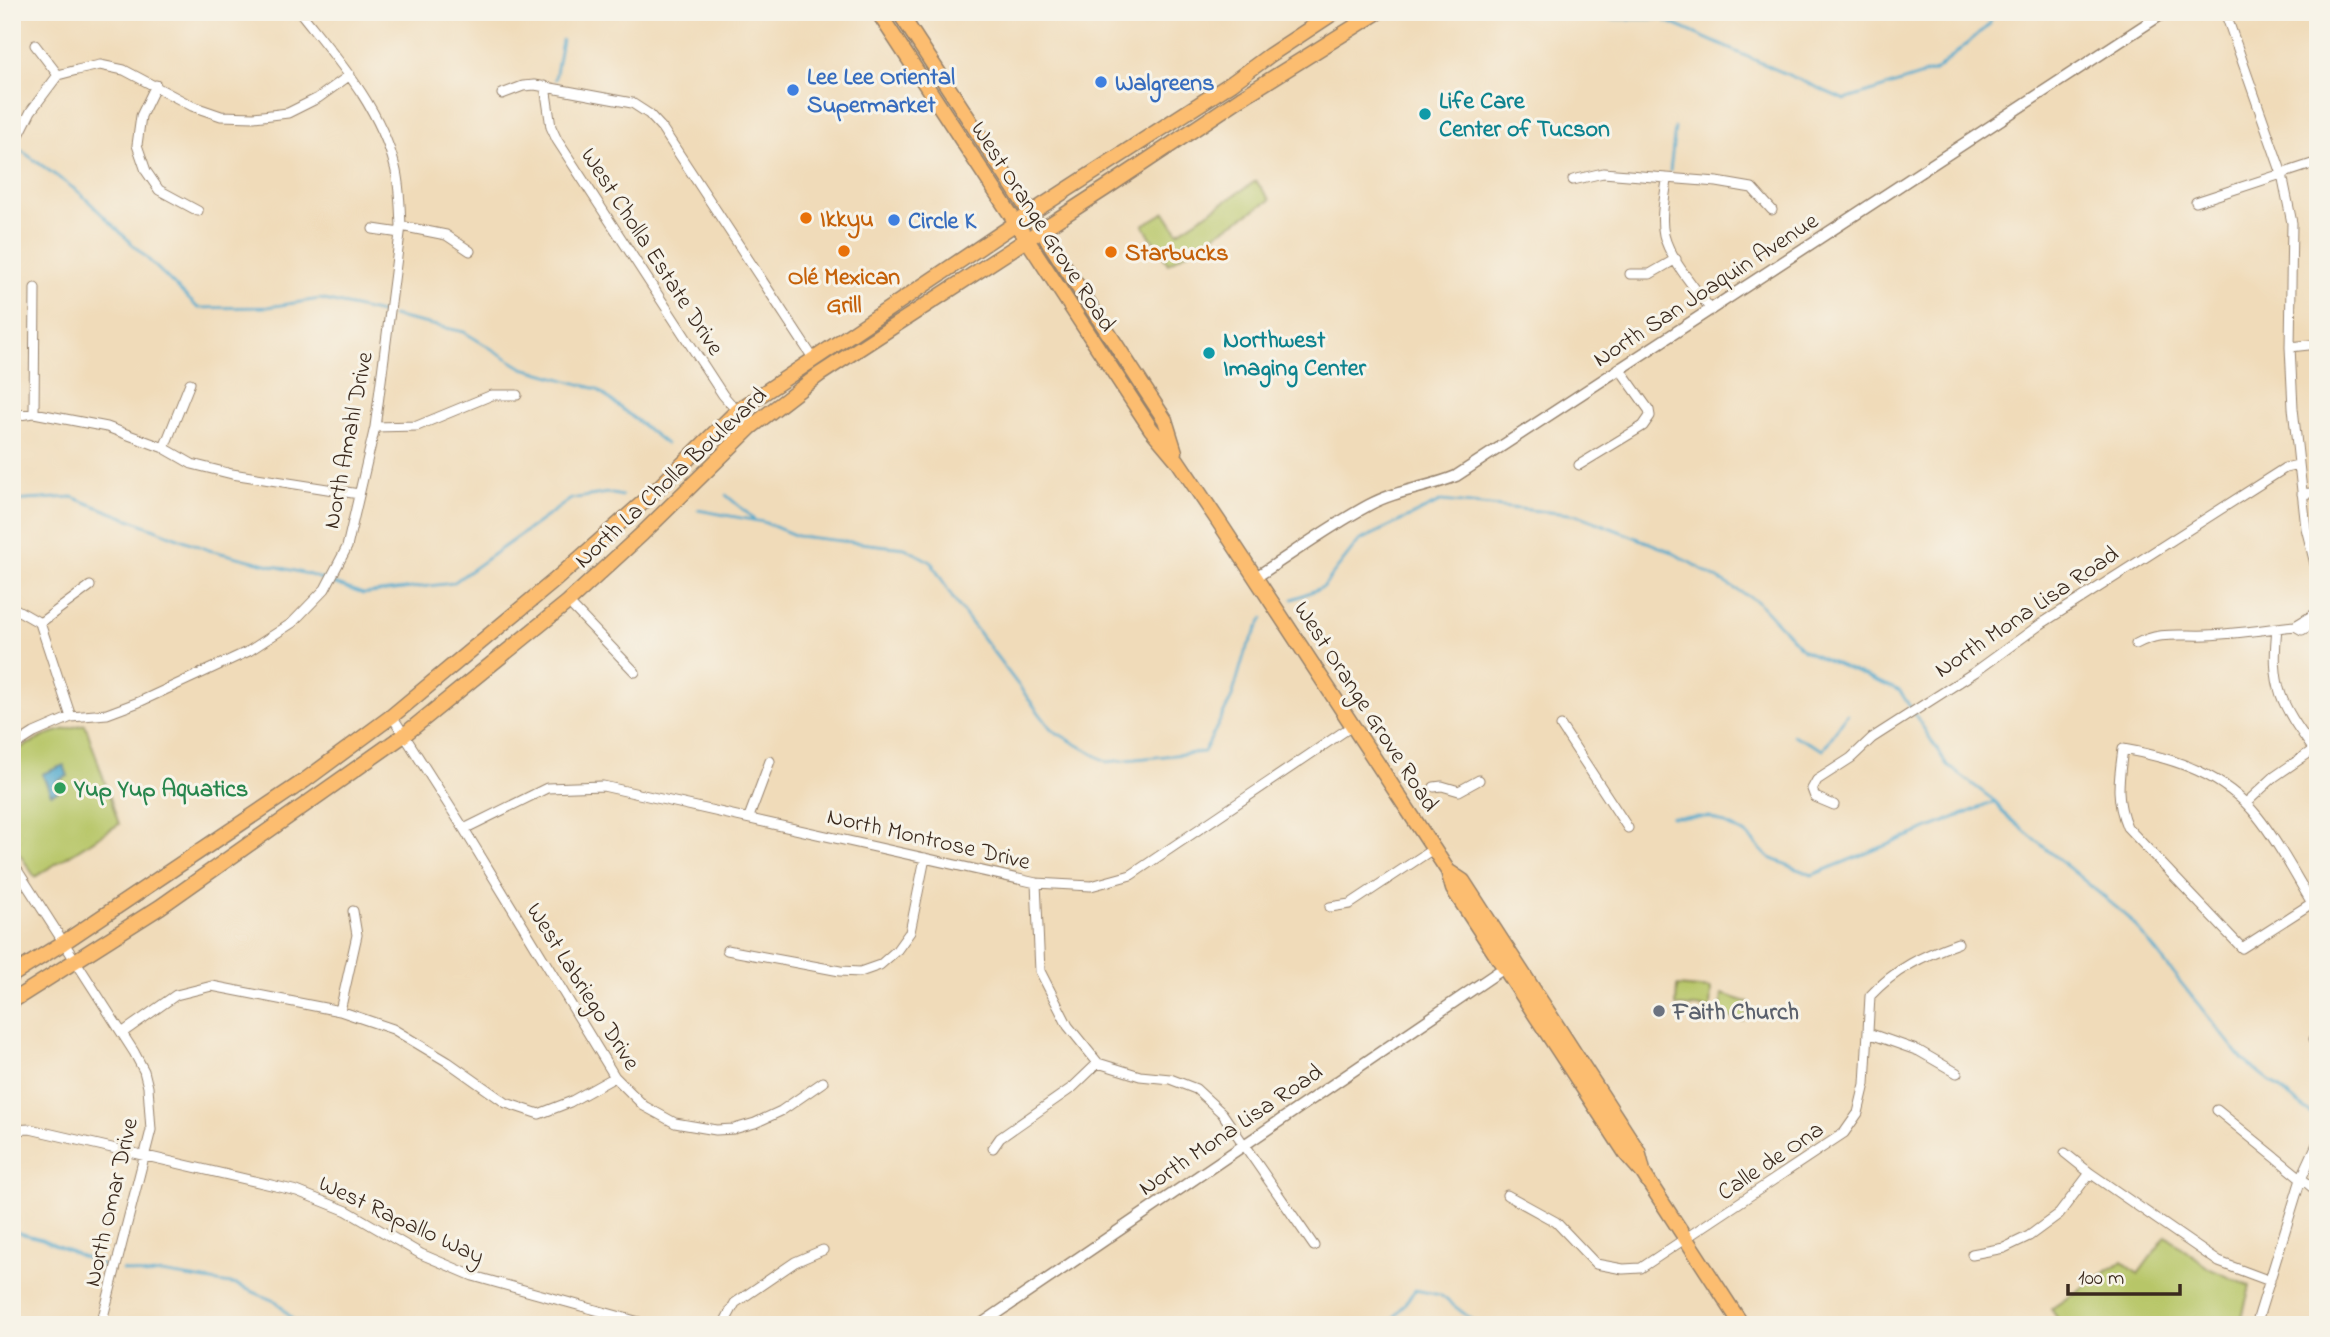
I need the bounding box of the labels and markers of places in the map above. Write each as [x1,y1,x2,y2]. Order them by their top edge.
place label: Lee Lee Oriental Supermarket [807,61,955,124]
place label: Walgreens [1115,67,1214,103]
marker: Walgreens [1093,74,1109,90]
marker: Lee Lee Oriental Supermarket [785,82,801,98]
place label: Life Care Center of Tucson [1439,85,1610,148]
marker: Life Care Center of Tucson [1417,106,1433,122]
place label: Ikkyu [820,203,874,239]
place label: Circle K [908,205,977,240]
marker: Ikkyu [798,210,814,226]
marker: Circle K [886,212,902,228]
place label: Starbucks [1125,237,1229,272]
marker: Olé Mexican Grill [836,243,852,259]
marker: Starbucks [1103,244,1119,260]
place label: Olé Mexican Grill [788,261,900,324]
place label: Northwest Imaging Center [1223,324,1367,388]
marker: Northwest Imaging Center [1201,345,1217,361]
place label: Yup Yup Aquatics [73,773,248,808]
marker: Yup Yup Aquatics [52,780,68,796]
place label: Faith Church [1672,996,1799,1031]
marker: Faith Church [1651,1003,1667,1019]

